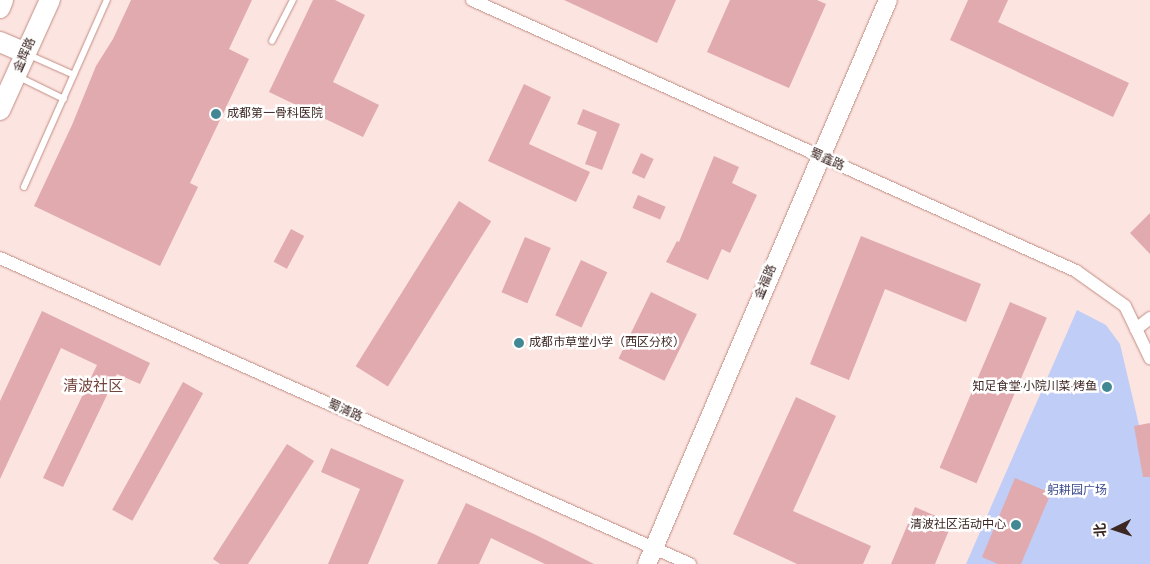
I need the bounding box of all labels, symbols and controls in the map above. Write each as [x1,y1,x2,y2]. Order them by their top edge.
street label: 金辉路 [11,36,39,74]
marker: 成都第一骨科医院 [209,107,223,121]
place label: 成都第一骨科医院 [227,107,323,121]
street label: 蜀鑫路 [808,146,846,174]
street label: 金福路 [752,263,780,301]
place label: 成都市草堂小学（西区分校） [529,336,685,350]
marker: 成都市草堂小学（西区分校） [513,337,525,349]
district label: 清波社区 [63,378,123,396]
place label: 知足食堂·小院川菜·烤鱼 [972,380,1097,394]
marker: 知足食堂·小院川菜·烤鱼 [1101,381,1113,393]
street label: 蜀清路 [326,397,364,425]
park label: 躬耕园广场 [1047,484,1107,498]
north arrow [1090,504,1140,554]
place label: 清波社区活动中心 [910,518,1006,532]
marker: 清波社区活动中心 [1010,519,1022,531]
text: 北 [1092,523,1109,538]

